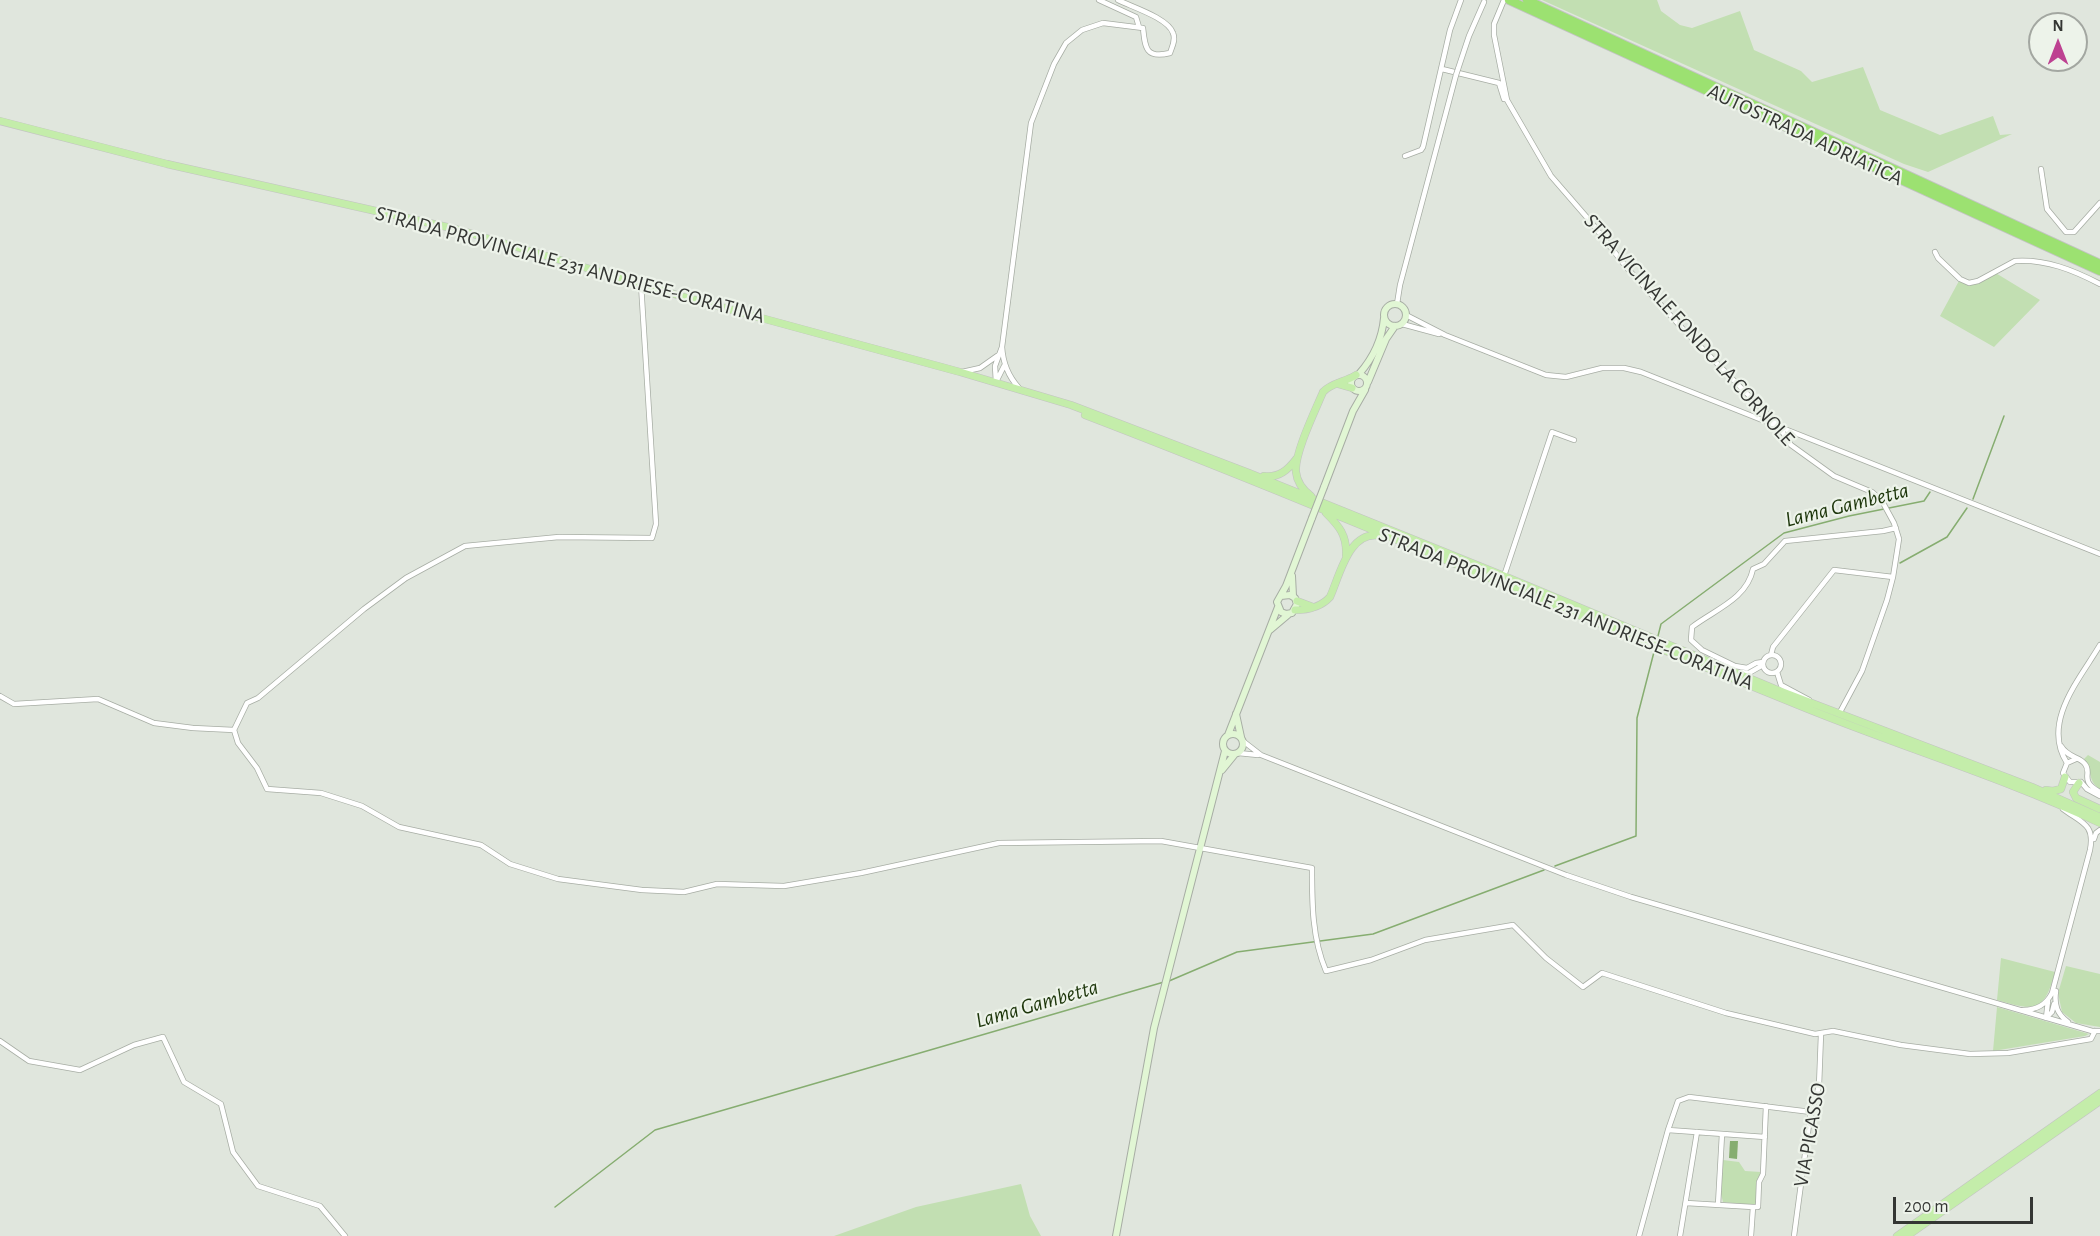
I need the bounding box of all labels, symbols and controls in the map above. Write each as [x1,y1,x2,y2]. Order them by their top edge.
north arrow [2028,12,2088,72]
text: N [2052,18,2064,34]
street label: AUTOSTRADA ADRIATICA [1703,79,1907,191]
street label: STRADA PROVINCIALE 231 ANDRIESE-CORATINA [373,201,767,329]
street label: STRA VICINALE FONDO LA CORNOLE [1578,209,1800,451]
water label: Lama Gambetta [1782,477,1912,533]
street label: STRADA PROVINCIALE 231 ANDRIESE-CORATINA [1375,522,1757,696]
water label: Lama Gambetta [973,974,1101,1034]
street label: VIA PICASSO [1788,1081,1832,1189]
scale bar [1896,1185,2036,1223]
text: 200 m [1904,1198,1949,1216]

